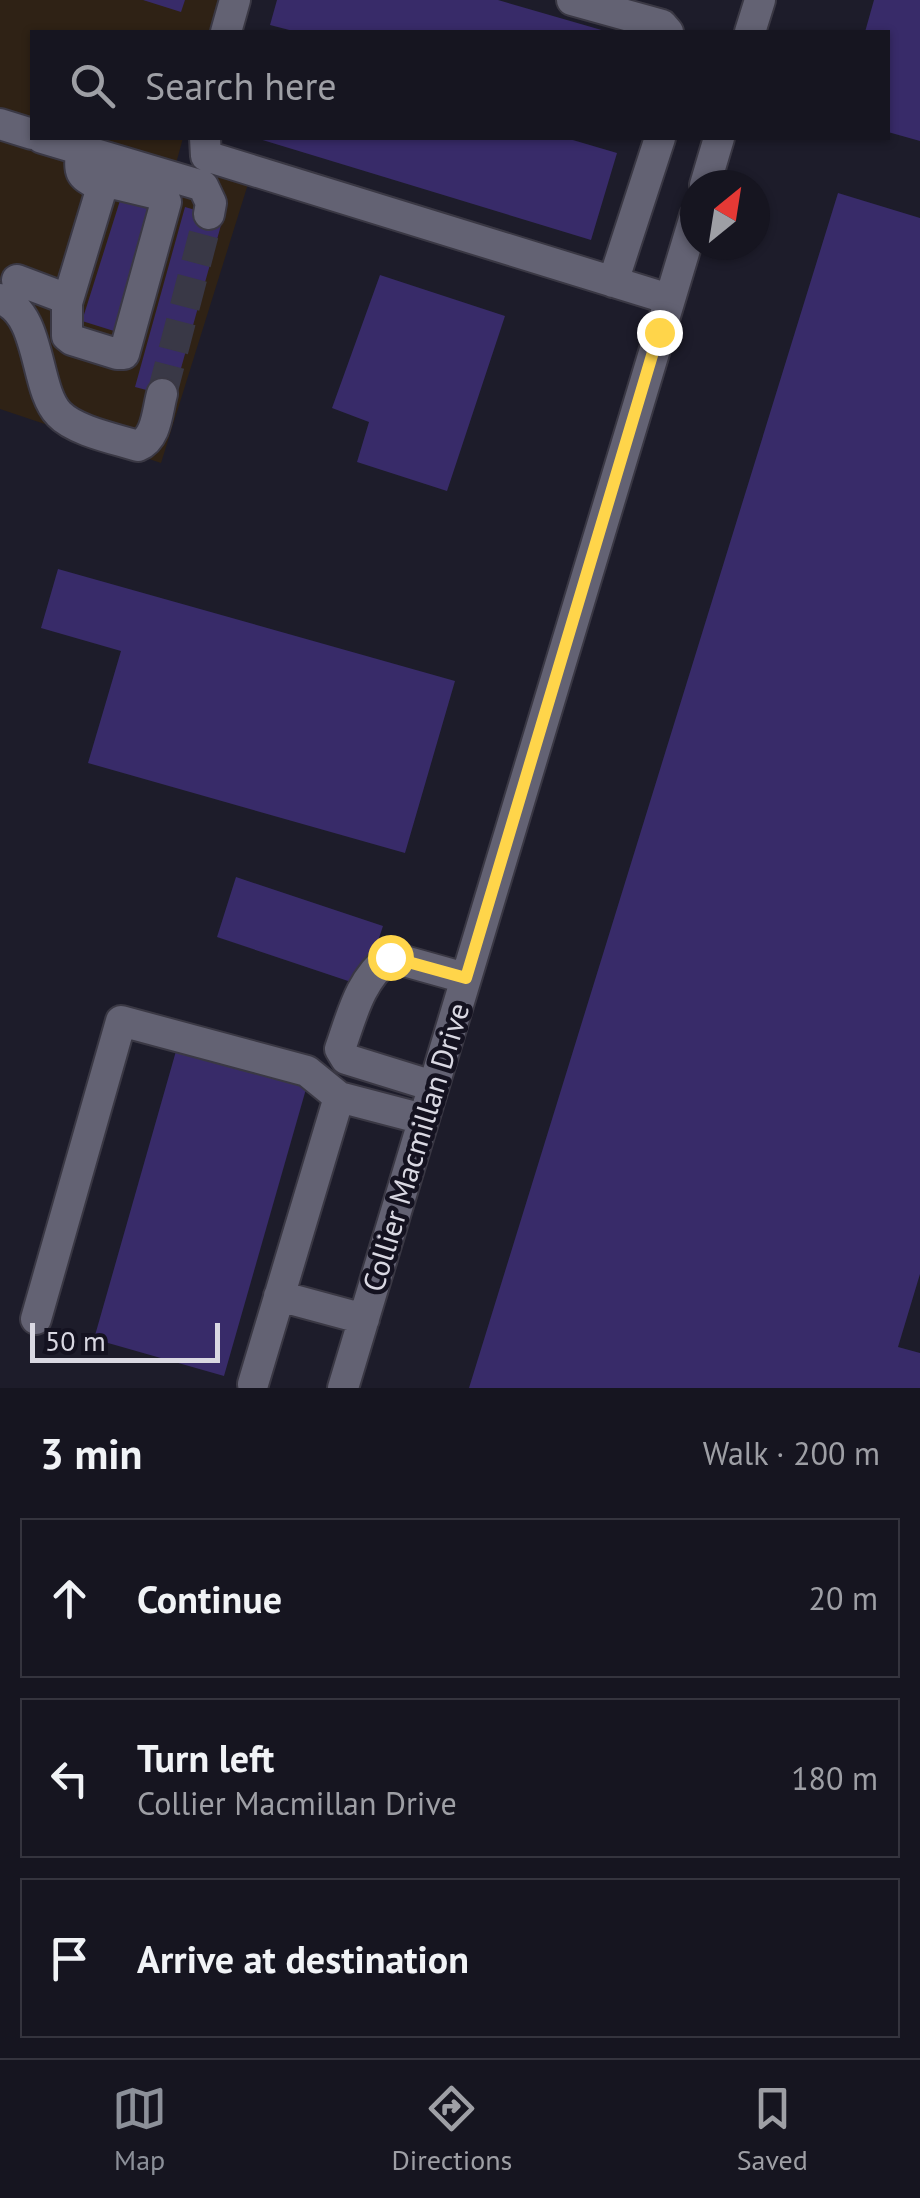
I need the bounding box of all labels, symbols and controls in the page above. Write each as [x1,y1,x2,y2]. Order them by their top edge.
search box [30,30,890,140]
icon: search [65,58,120,113]
text: Search here [145,61,337,110]
north arrow [680,170,770,260]
route end [637,310,683,356]
route start [368,935,414,981]
street label: Collier Macmillan Drive [353,998,477,1296]
scale bar [30,1318,220,1362]
text: 50 m [45,1322,106,1359]
text: 3 min [40,1426,142,1481]
text: Walk · 200 m [703,1432,880,1474]
icon: ahead [42,1571,97,1626]
text: Continue [137,1574,282,1623]
text: 20 m [809,1577,878,1619]
text: Turn left [137,1733,274,1782]
icon: left [42,1751,97,1806]
text: 180 m [791,1757,878,1799]
text: Collier Macmillan Drive [137,1782,457,1824]
icon: arrive [42,1931,97,1986]
text: Arrive at destination [137,1934,469,1983]
tab: Map [112,2081,167,2178]
tab: Directions [391,2081,512,2178]
tab: Saved [737,2081,808,2178]

